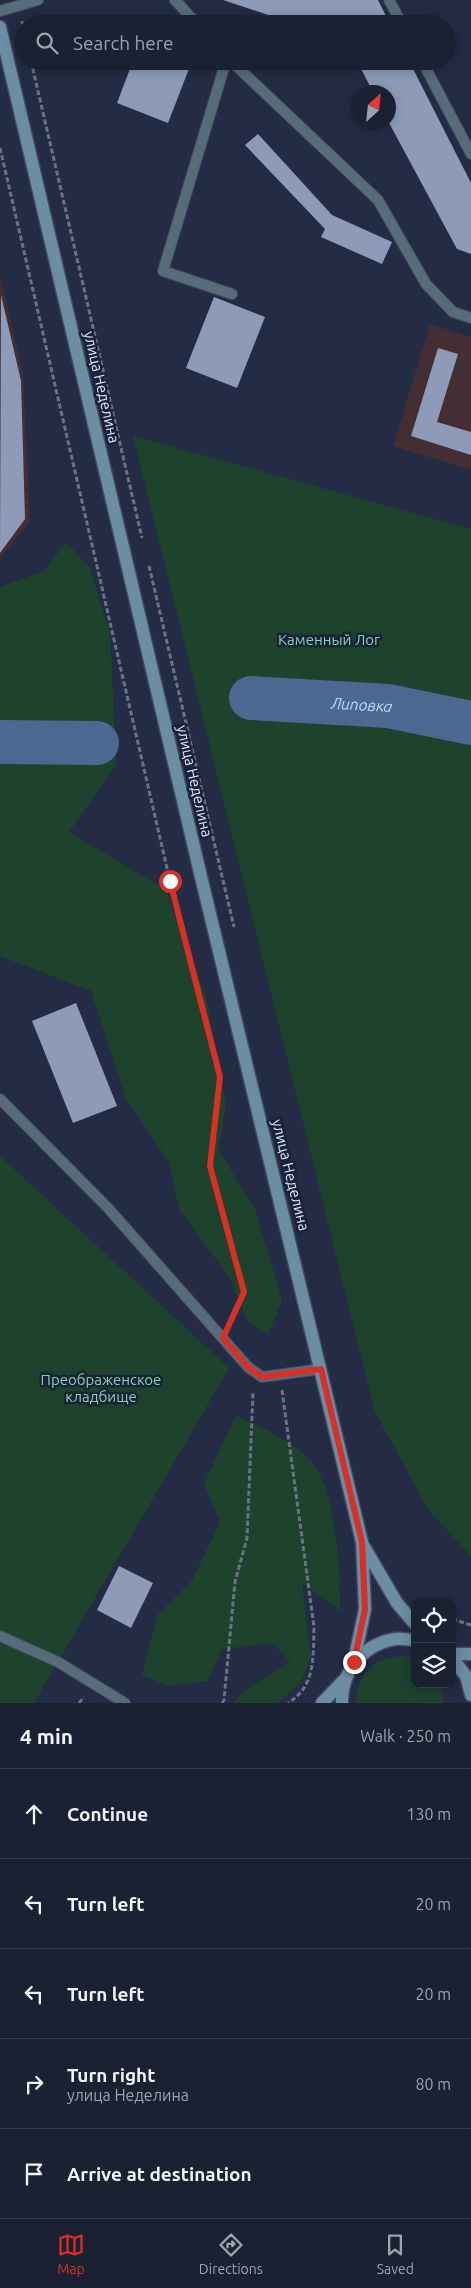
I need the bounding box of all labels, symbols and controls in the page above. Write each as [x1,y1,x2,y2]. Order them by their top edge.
search box [15,15,456,70]
icon: search [33,29,61,57]
text: Search here [73,32,173,54]
north arrow [351,85,396,130]
street label: улица Неделина [81,329,123,445]
park label: Каменный Лог [278,631,380,648]
water label: Липовка [330,694,395,716]
street label: улица Неделина [174,723,216,839]
route start [159,870,182,893]
street label: улица Неделина [269,1117,313,1233]
park label: Преображенское кладбище [41,1371,161,1405]
map controls [411,1598,456,1688]
button: locate [411,1598,456,1643]
button: layers [411,1643,456,1688]
route end [343,1651,366,1674]
text: 4 min [20,1724,73,1748]
text: Walk · 250 m [360,1727,451,1745]
icon: ahead [20,1800,48,1828]
text: Continue [67,1803,148,1825]
text: 130 m [406,1805,451,1823]
icon: left [20,1890,48,1918]
text: Turn left [67,1893,145,1915]
text: 20 m [415,1895,451,1913]
icon: left [20,1980,48,2008]
text: Turn left [67,1983,145,2005]
text: 20 m [415,1985,451,2003]
text: Turn right [67,2064,155,2086]
icon: right [20,2070,48,2098]
text: 80 m [415,2075,451,2093]
text: улица Неделина [67,2086,189,2104]
icon: arrive [20,2160,48,2188]
text: Arrive at destination [67,2163,252,2185]
tab: Map [57,2231,85,2277]
tab: Directions [199,2231,263,2277]
tab: Saved [377,2231,414,2277]

